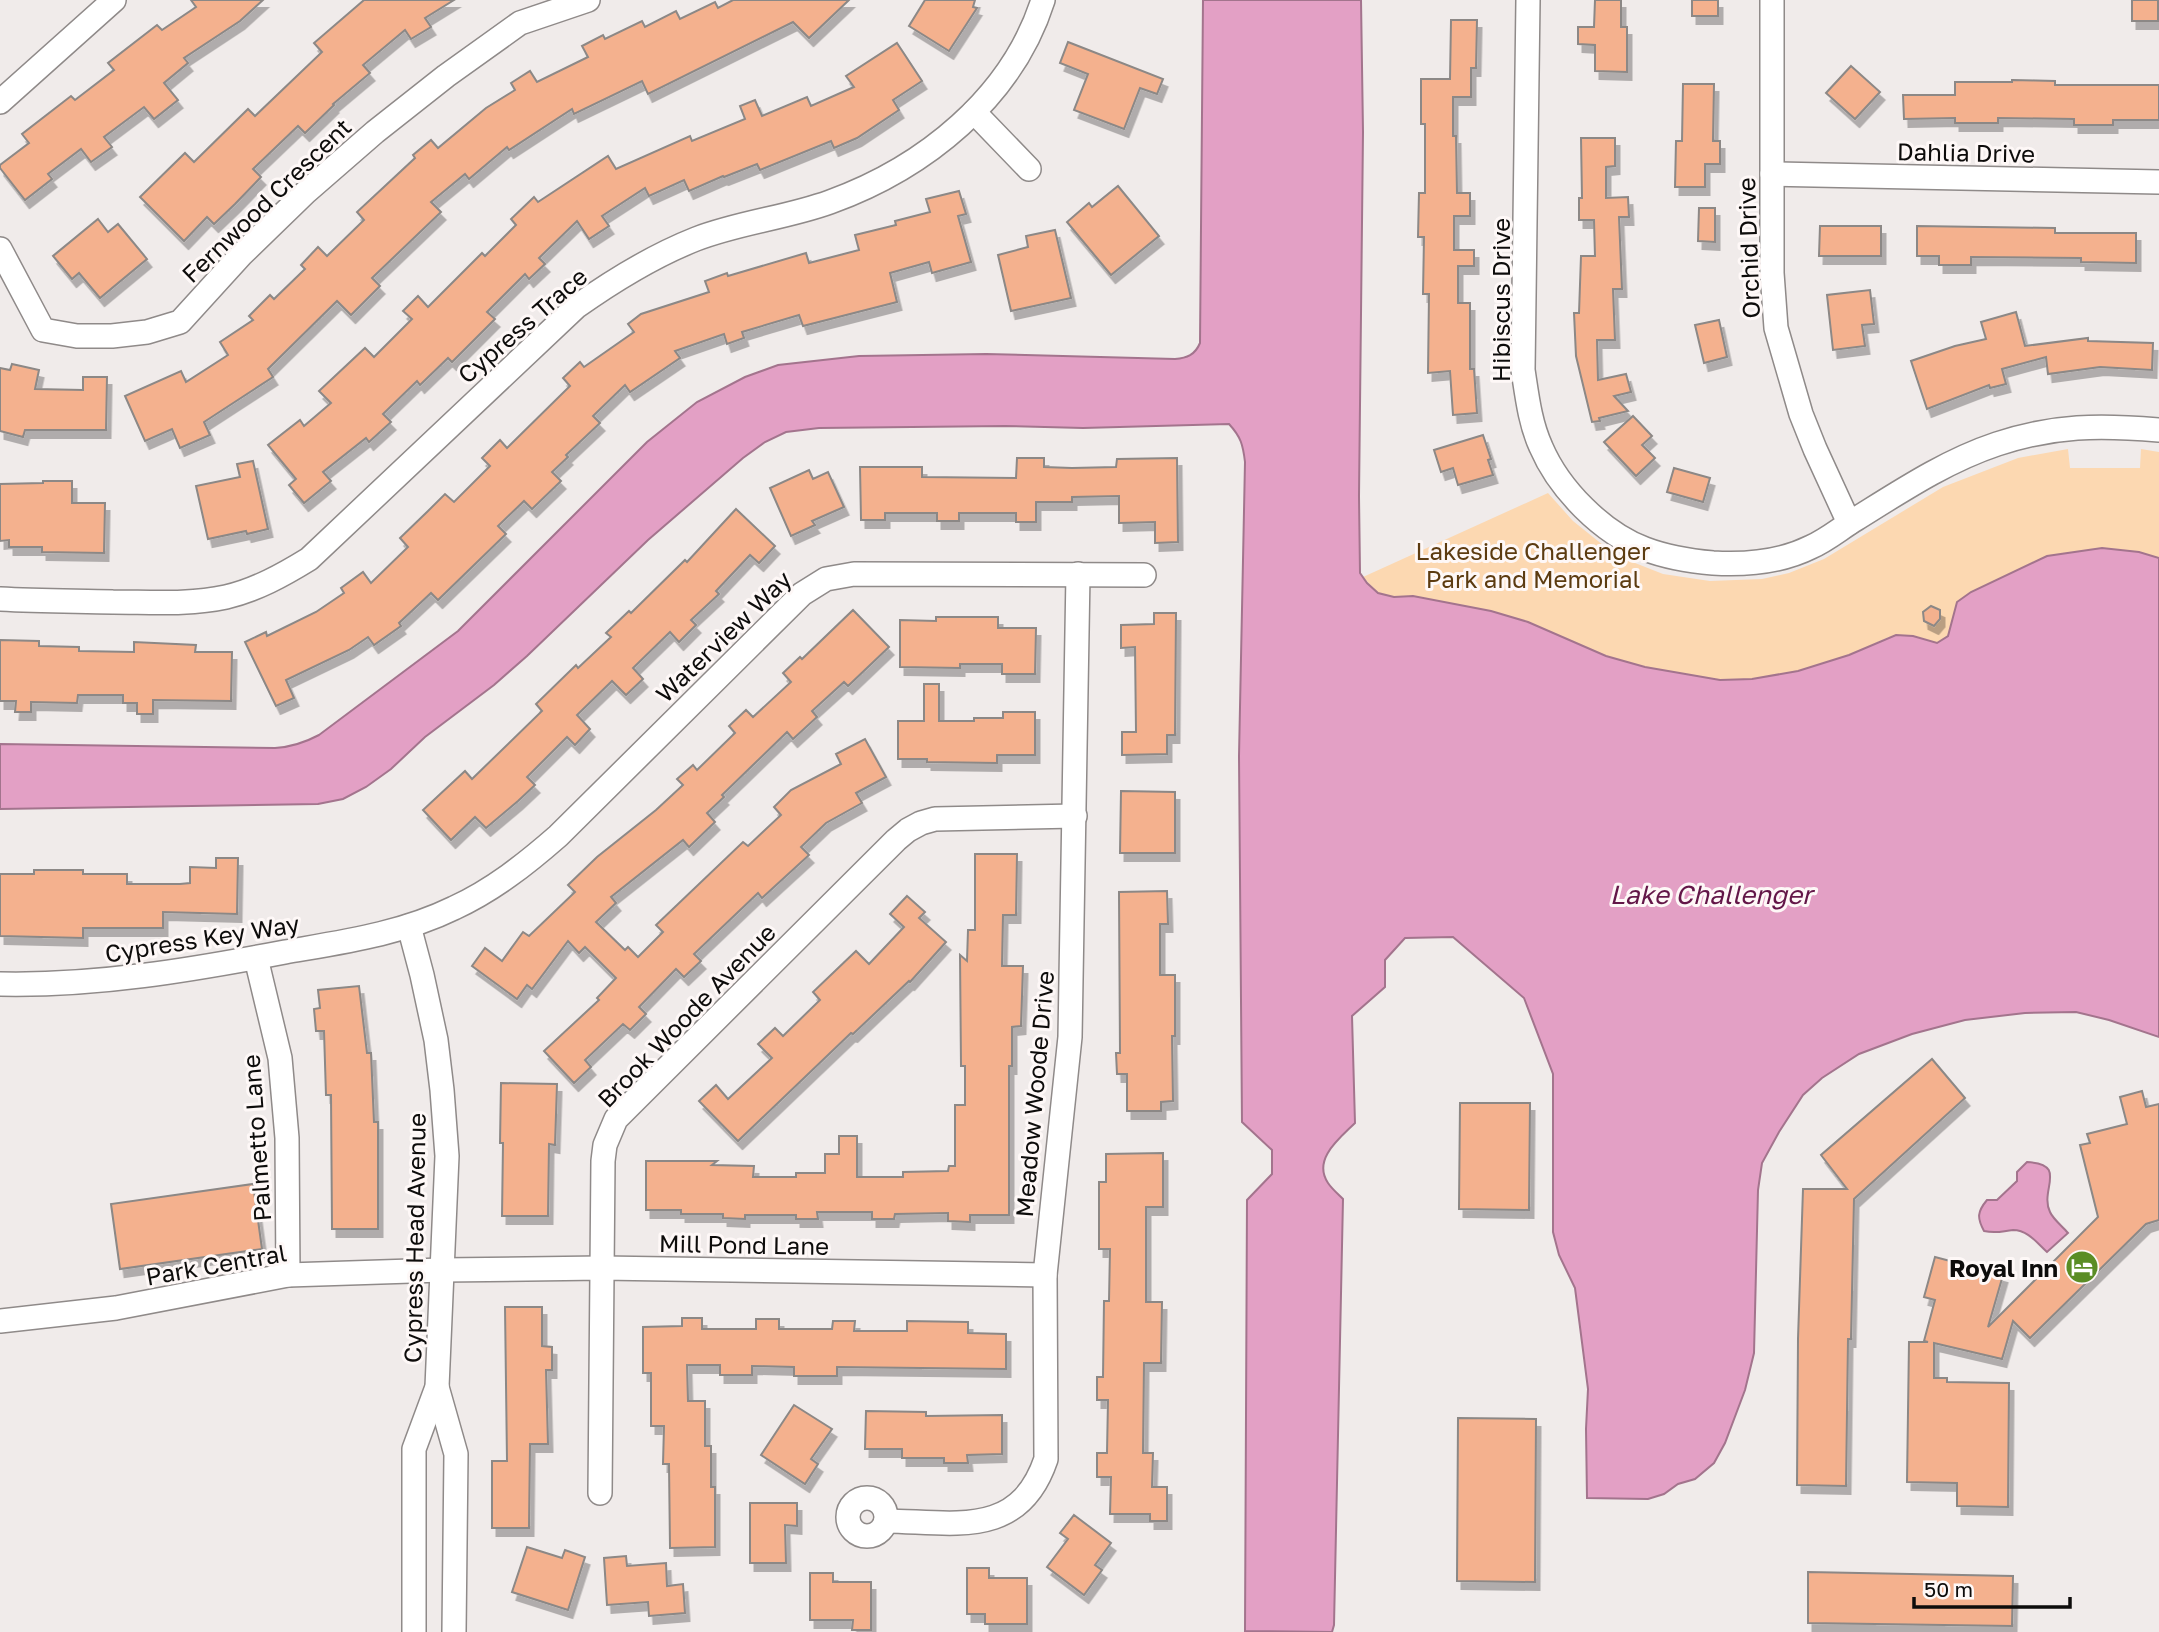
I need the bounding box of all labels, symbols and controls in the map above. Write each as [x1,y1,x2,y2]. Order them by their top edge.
street label: Fernwood Crescent [175,112,357,288]
street label: Dahlia Drive [1897,136,2035,168]
street label: Orchid Drive [1731,177,1765,319]
street label: Hibiscus Drive [1486,218,1515,382]
street label: Cypress Trace [452,261,592,389]
park label: Lakeside Challenger Park and Memorial [1416,536,1650,593]
street label: Waterview Way [649,564,797,708]
water label: Lake Challenger [1610,879,1816,910]
street label: Cypress Key Way [103,908,301,968]
street label: Brook Woode Avenue [591,917,781,1113]
street label: Meadow Woode Drive [1009,969,1059,1219]
street label: Palmetto Lane [236,1053,276,1223]
street label: Cypress Head Avenue [397,1113,431,1363]
street label: Mill Pond Lane [659,1228,829,1260]
street label: Park Central [143,1237,289,1291]
hotel icon: Royal Inn [2063,1248,2101,1286]
place label: Royal Inn [1949,1253,2058,1282]
scale bar [1914,1566,2070,1610]
text: 50 m [1924,1576,1973,1602]

